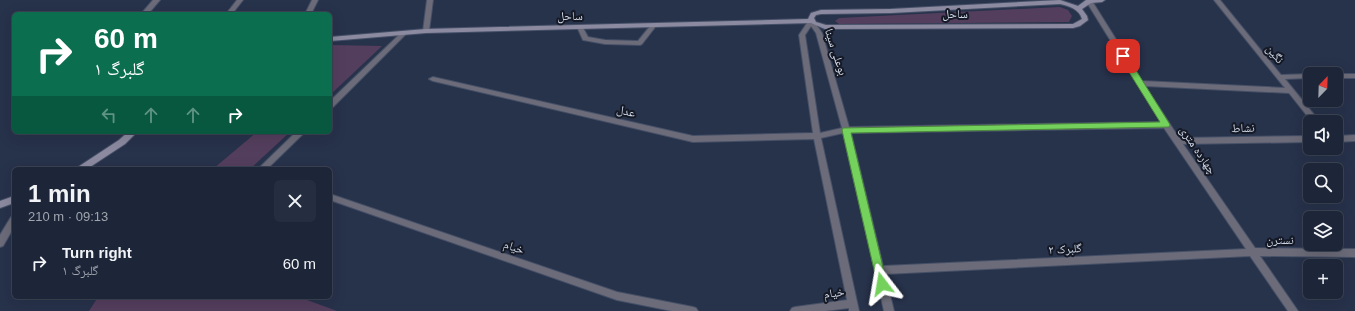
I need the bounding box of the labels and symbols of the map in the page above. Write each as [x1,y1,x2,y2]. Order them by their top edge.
street label: ساحل [942,7,968,21]
street label: ساحل [557,9,583,23]
street label: بوعلی سینا [822,27,850,77]
pin [1106,39,1140,73]
street label: نگین [1263,42,1287,66]
north arrow [1303,67,1343,107]
street label: عدل [615,102,637,120]
street label: نشاط [1231,121,1255,135]
street label: چهارده متری [1177,123,1219,177]
street label: نسترن [1266,233,1294,247]
street label: خیام [502,237,526,258]
street label: گلبرک ۲ [1048,241,1082,257]
position arrow [861,263,903,305]
street label: خیام [823,285,846,302]

